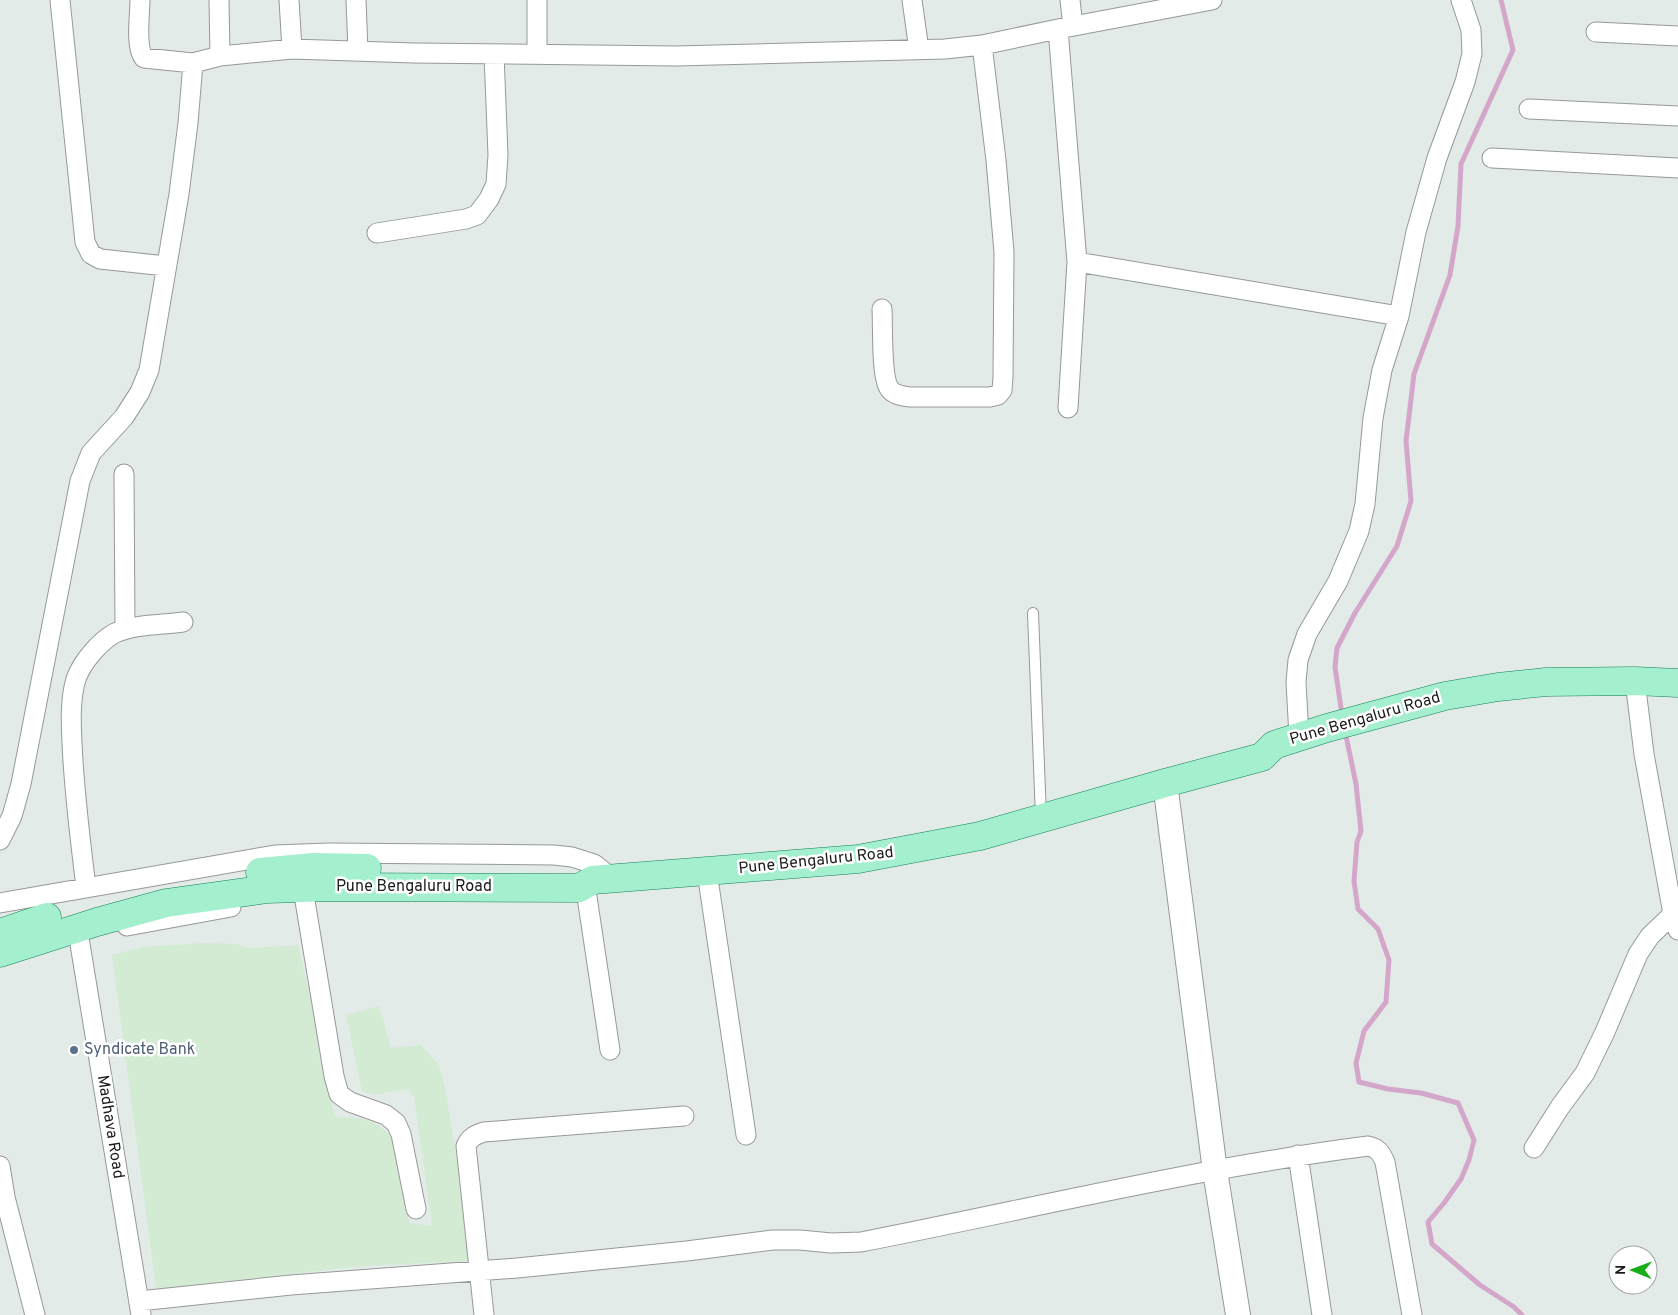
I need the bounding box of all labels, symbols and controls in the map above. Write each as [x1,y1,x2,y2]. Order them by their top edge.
street label: Pune Bengaluru Road [1287,688,1443,750]
street label: Pune Bengaluru Road [737,843,895,879]
street label: Pune Bengaluru Road [336,877,492,897]
place label: Syndicate Bank [84,1040,195,1060]
marker: Syndicate Bank [68,1044,80,1056]
street label: Madhava Road [92,1074,128,1180]
north arrow [1608,1245,1658,1295]
text: N [1613,1265,1630,1275]

